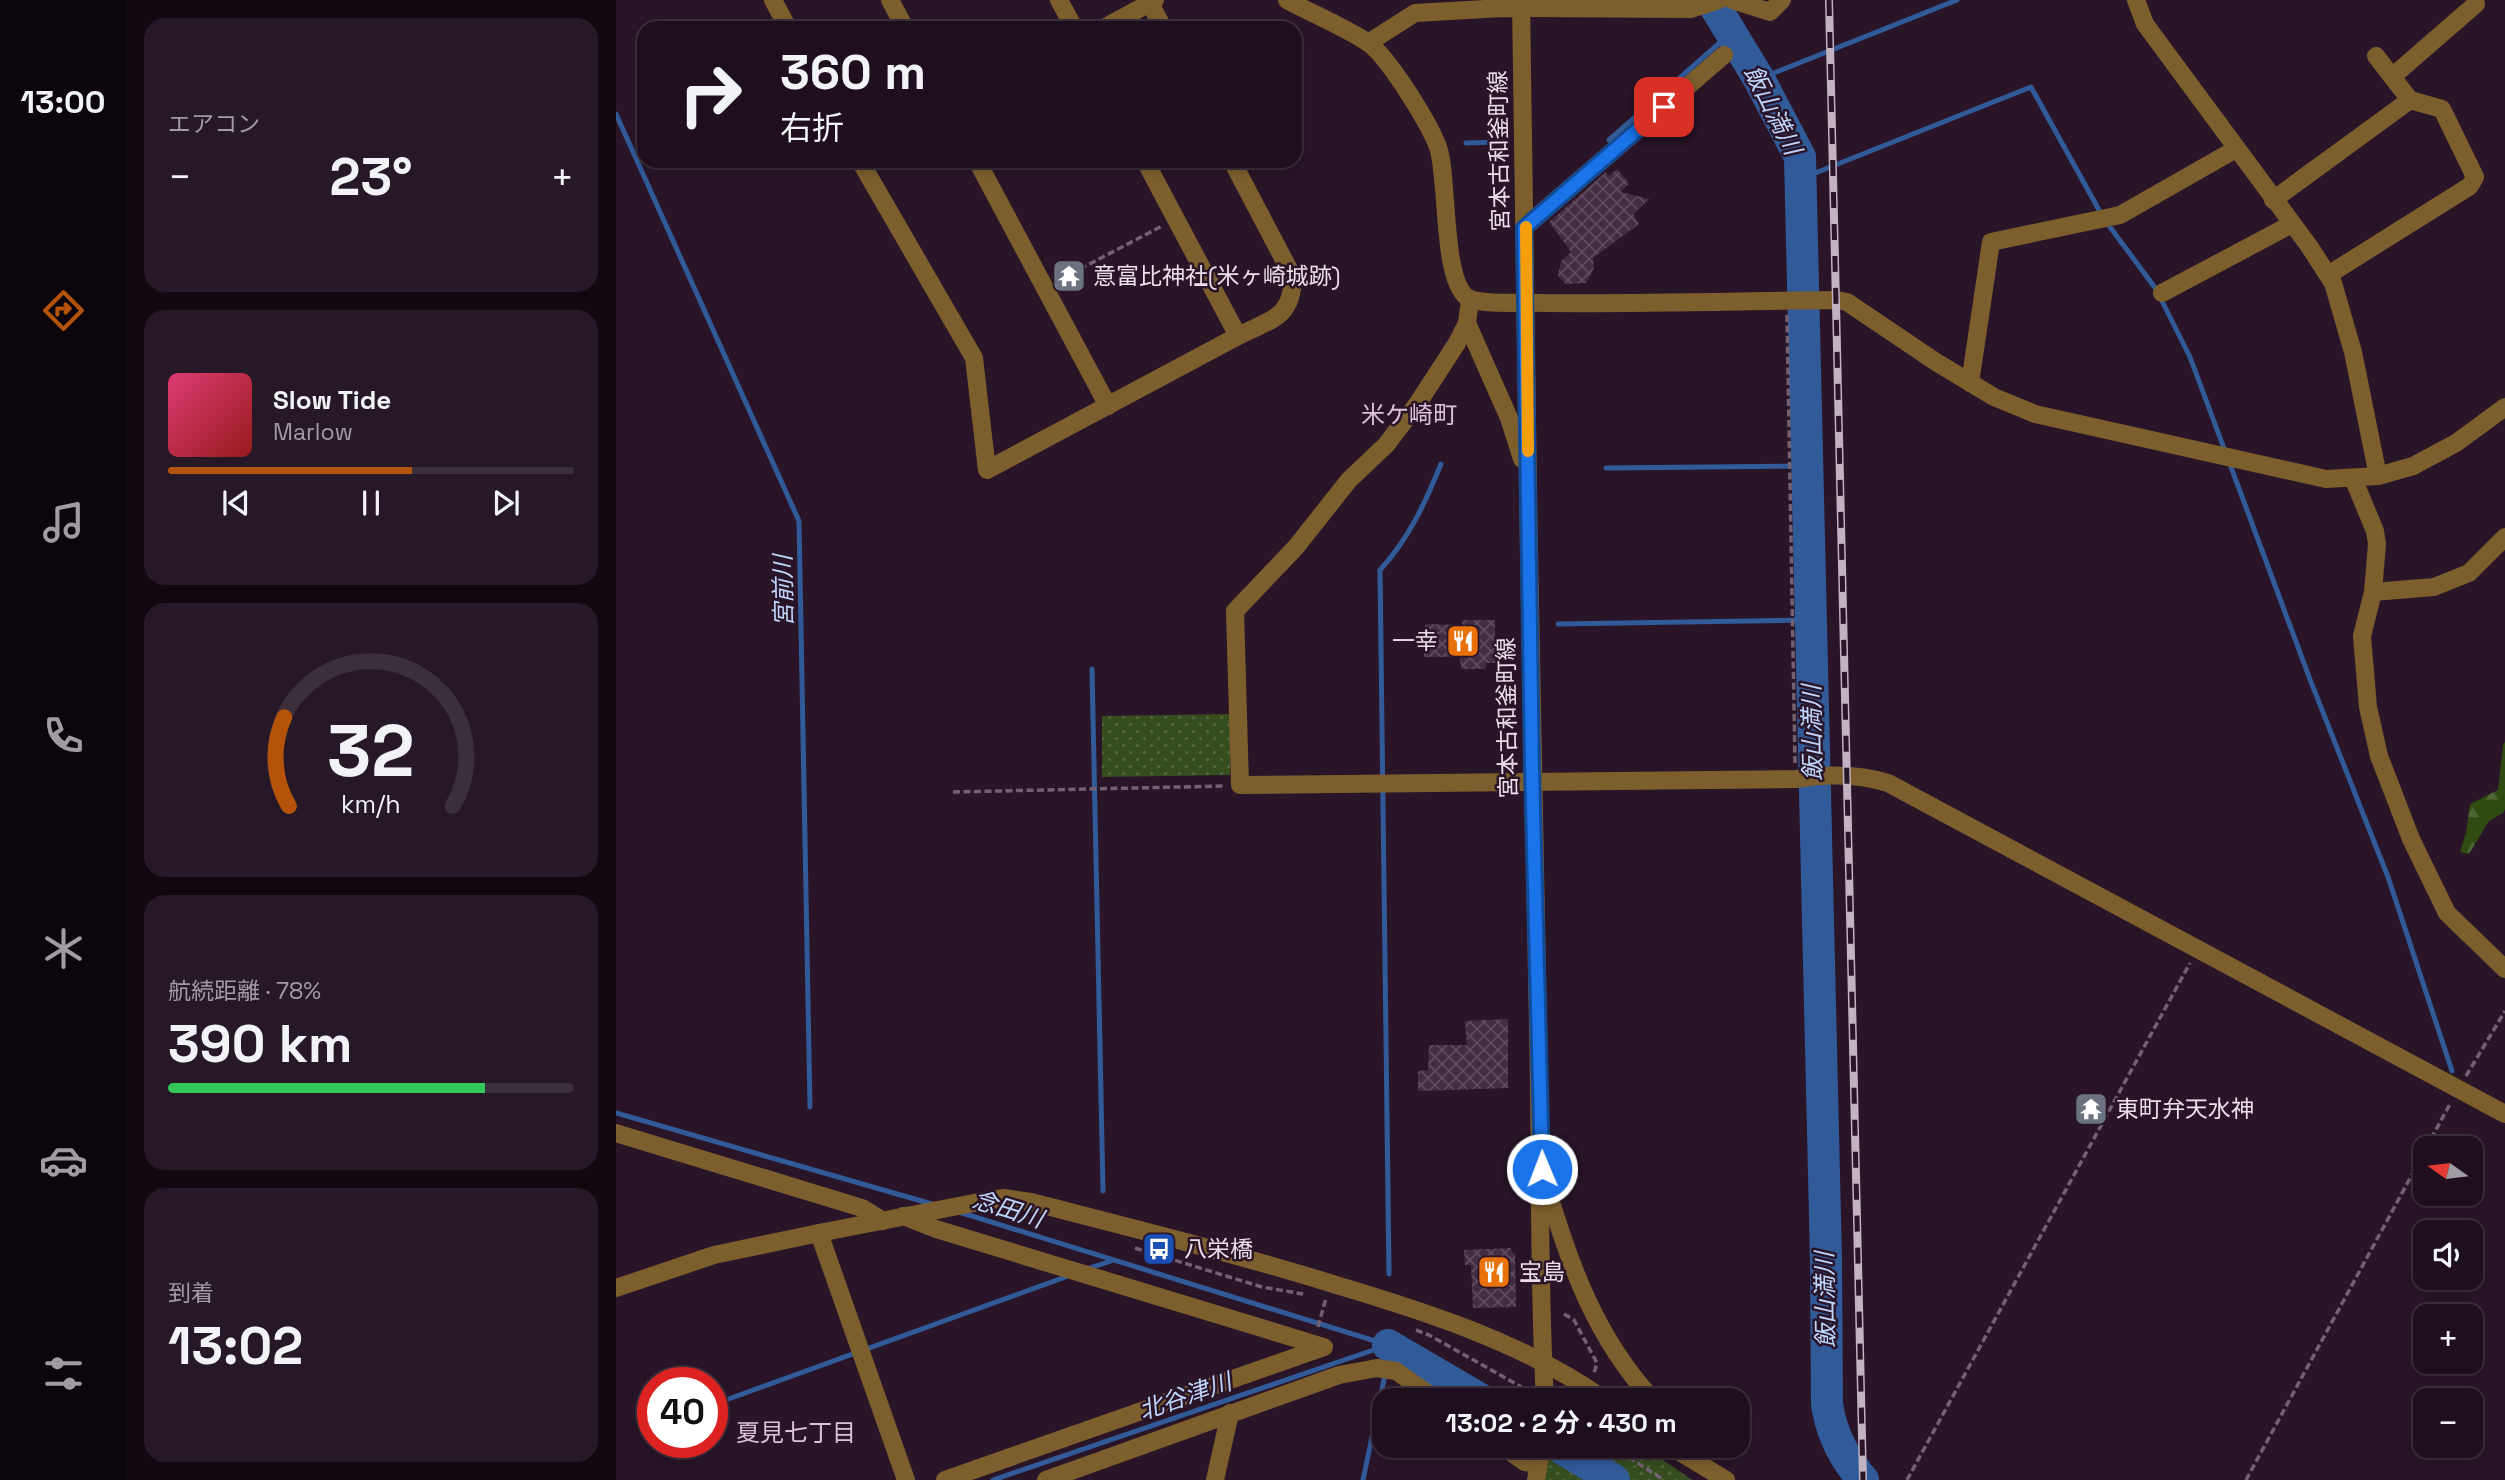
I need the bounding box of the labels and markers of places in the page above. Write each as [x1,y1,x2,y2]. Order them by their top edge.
pin [1634,77,1694,137]
temple icon: 意富比神社(米ヶ崎城跡) [1050,257,1088,295]
place label: 意富比神社(米ヶ崎城跡) [1093,261,1340,291]
restaurant icon: 一幸 [1444,622,1482,660]
place label: 一幸 [1392,626,1438,656]
temple icon: 東町弁天水神 [2072,1090,2110,1128]
place label: 東町弁天水神 [2116,1094,2254,1124]
bus stop icon: 八栄橋 [1140,1230,1178,1268]
place label: 八栄橋 [1184,1234,1253,1264]
restaurant icon: 宝島 [1475,1253,1513,1291]
place label: 宝島 [1519,1257,1565,1287]

